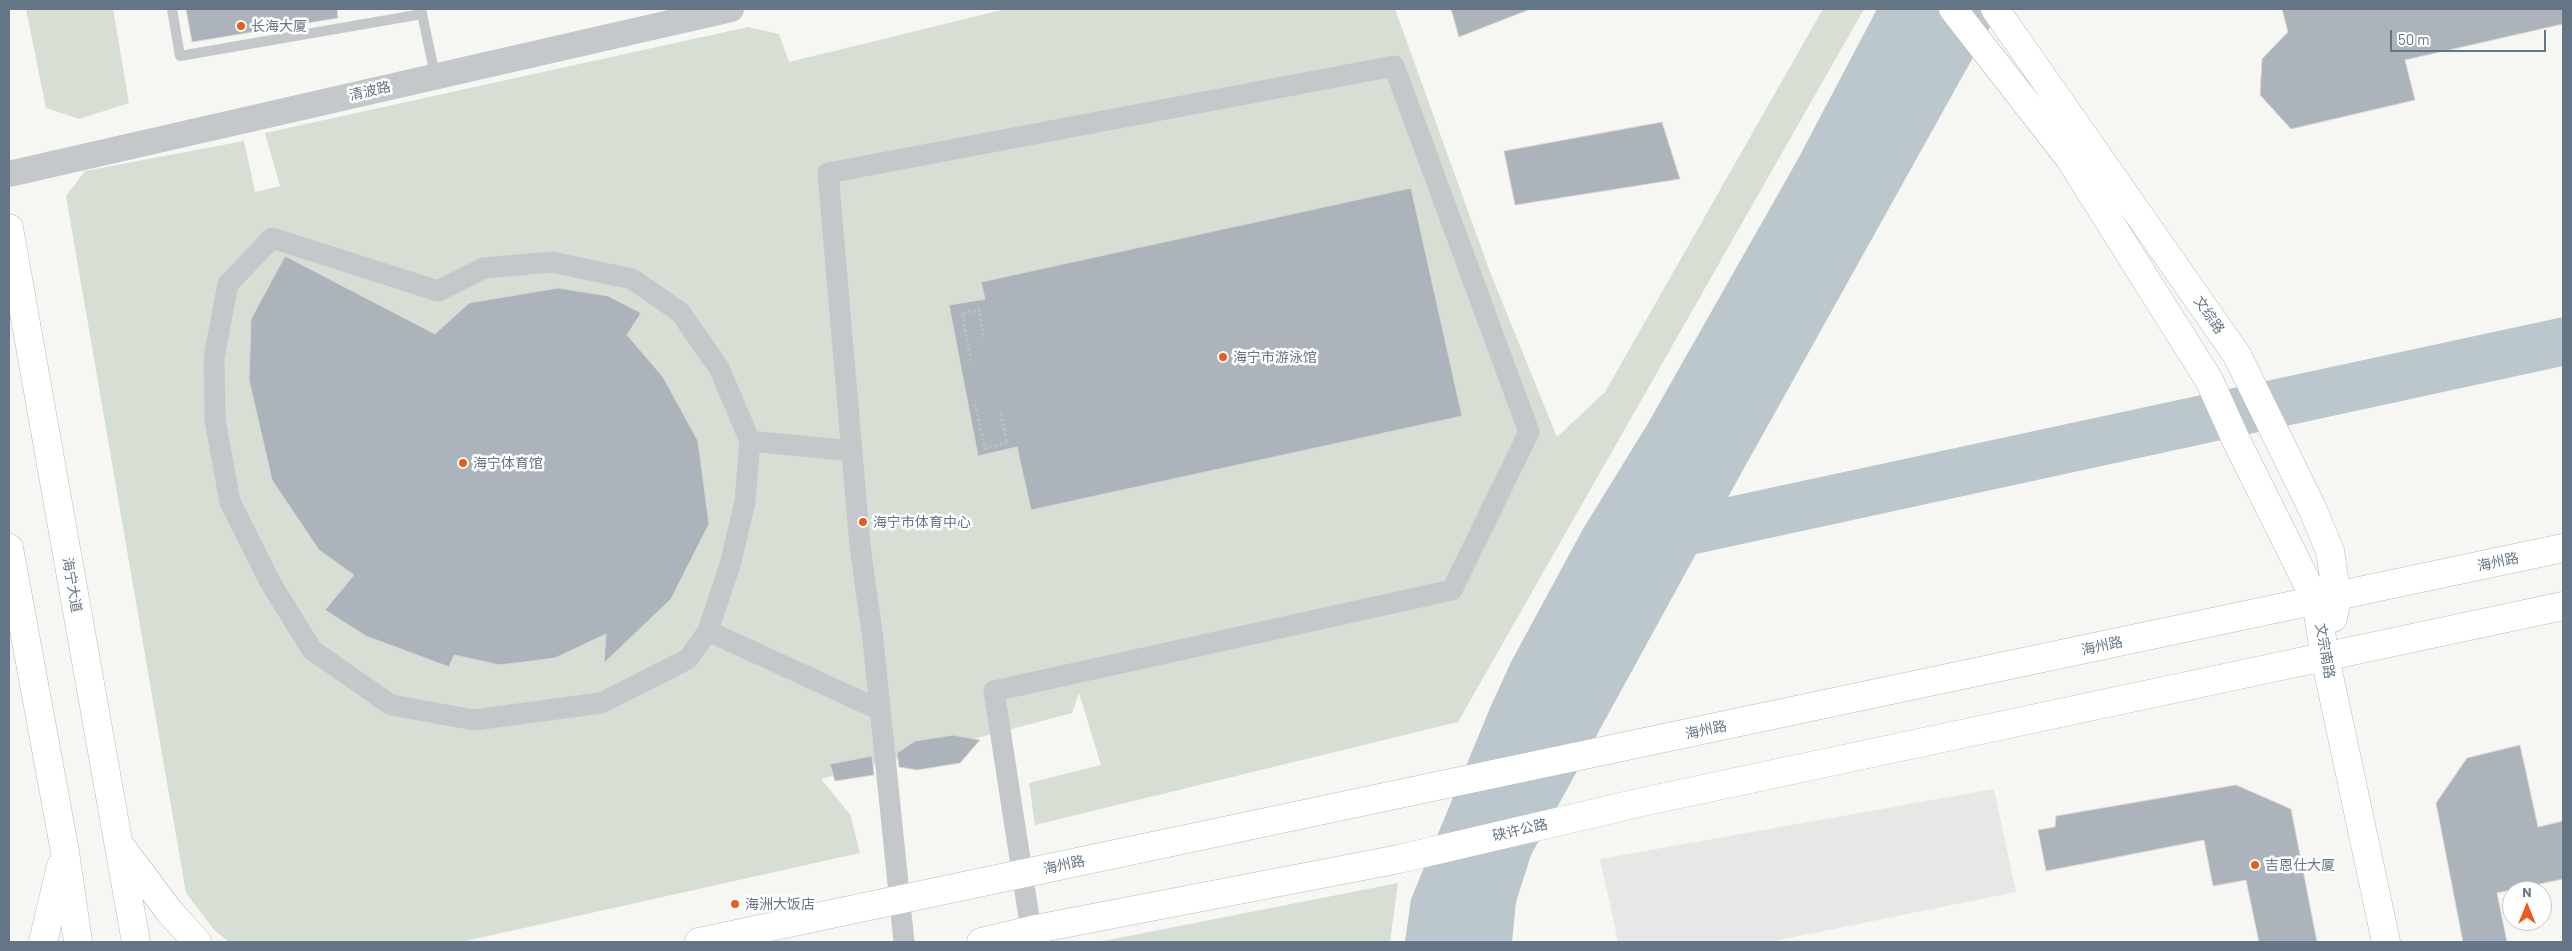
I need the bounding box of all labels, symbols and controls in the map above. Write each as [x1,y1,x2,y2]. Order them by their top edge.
place label: 长海大厦 [251,18,307,34]
marker: 长海大厦 [235,20,247,32]
scale bar [2392,20,2548,52]
text: 50 m [2398,30,2430,48]
street label: 清波路 [348,78,392,104]
street label: 文综路 [2190,293,2228,337]
place label: 海宁市游泳馆 [1233,349,1317,365]
marker: 海宁市游泳馆 [1217,351,1229,363]
place label: 海宁体育馆 [473,455,543,471]
marker: 海宁体育馆 [457,457,469,469]
place label: 海宁市体育中心 [873,514,971,530]
marker: 海宁市体育中心 [857,516,869,528]
street label: 海州路 [2476,549,2520,575]
street label: 海宁大道 [59,556,85,614]
street label: 文宗南路 [2312,622,2338,680]
street label: 海州路 [2080,633,2124,659]
street label: 海州路 [1684,717,1728,743]
street label: 硖许公路 [1491,816,1549,844]
street label: 海州路 [1042,852,1086,878]
place label: 吉恩仕大厦 [2265,857,2335,873]
marker: 吉恩仕大厦 [2249,859,2261,871]
north arrow [2502,881,2552,931]
text: N [2522,883,2532,900]
place label: 海洲大饭店 [745,896,815,912]
marker: 海洲大饭店 [729,898,741,910]

